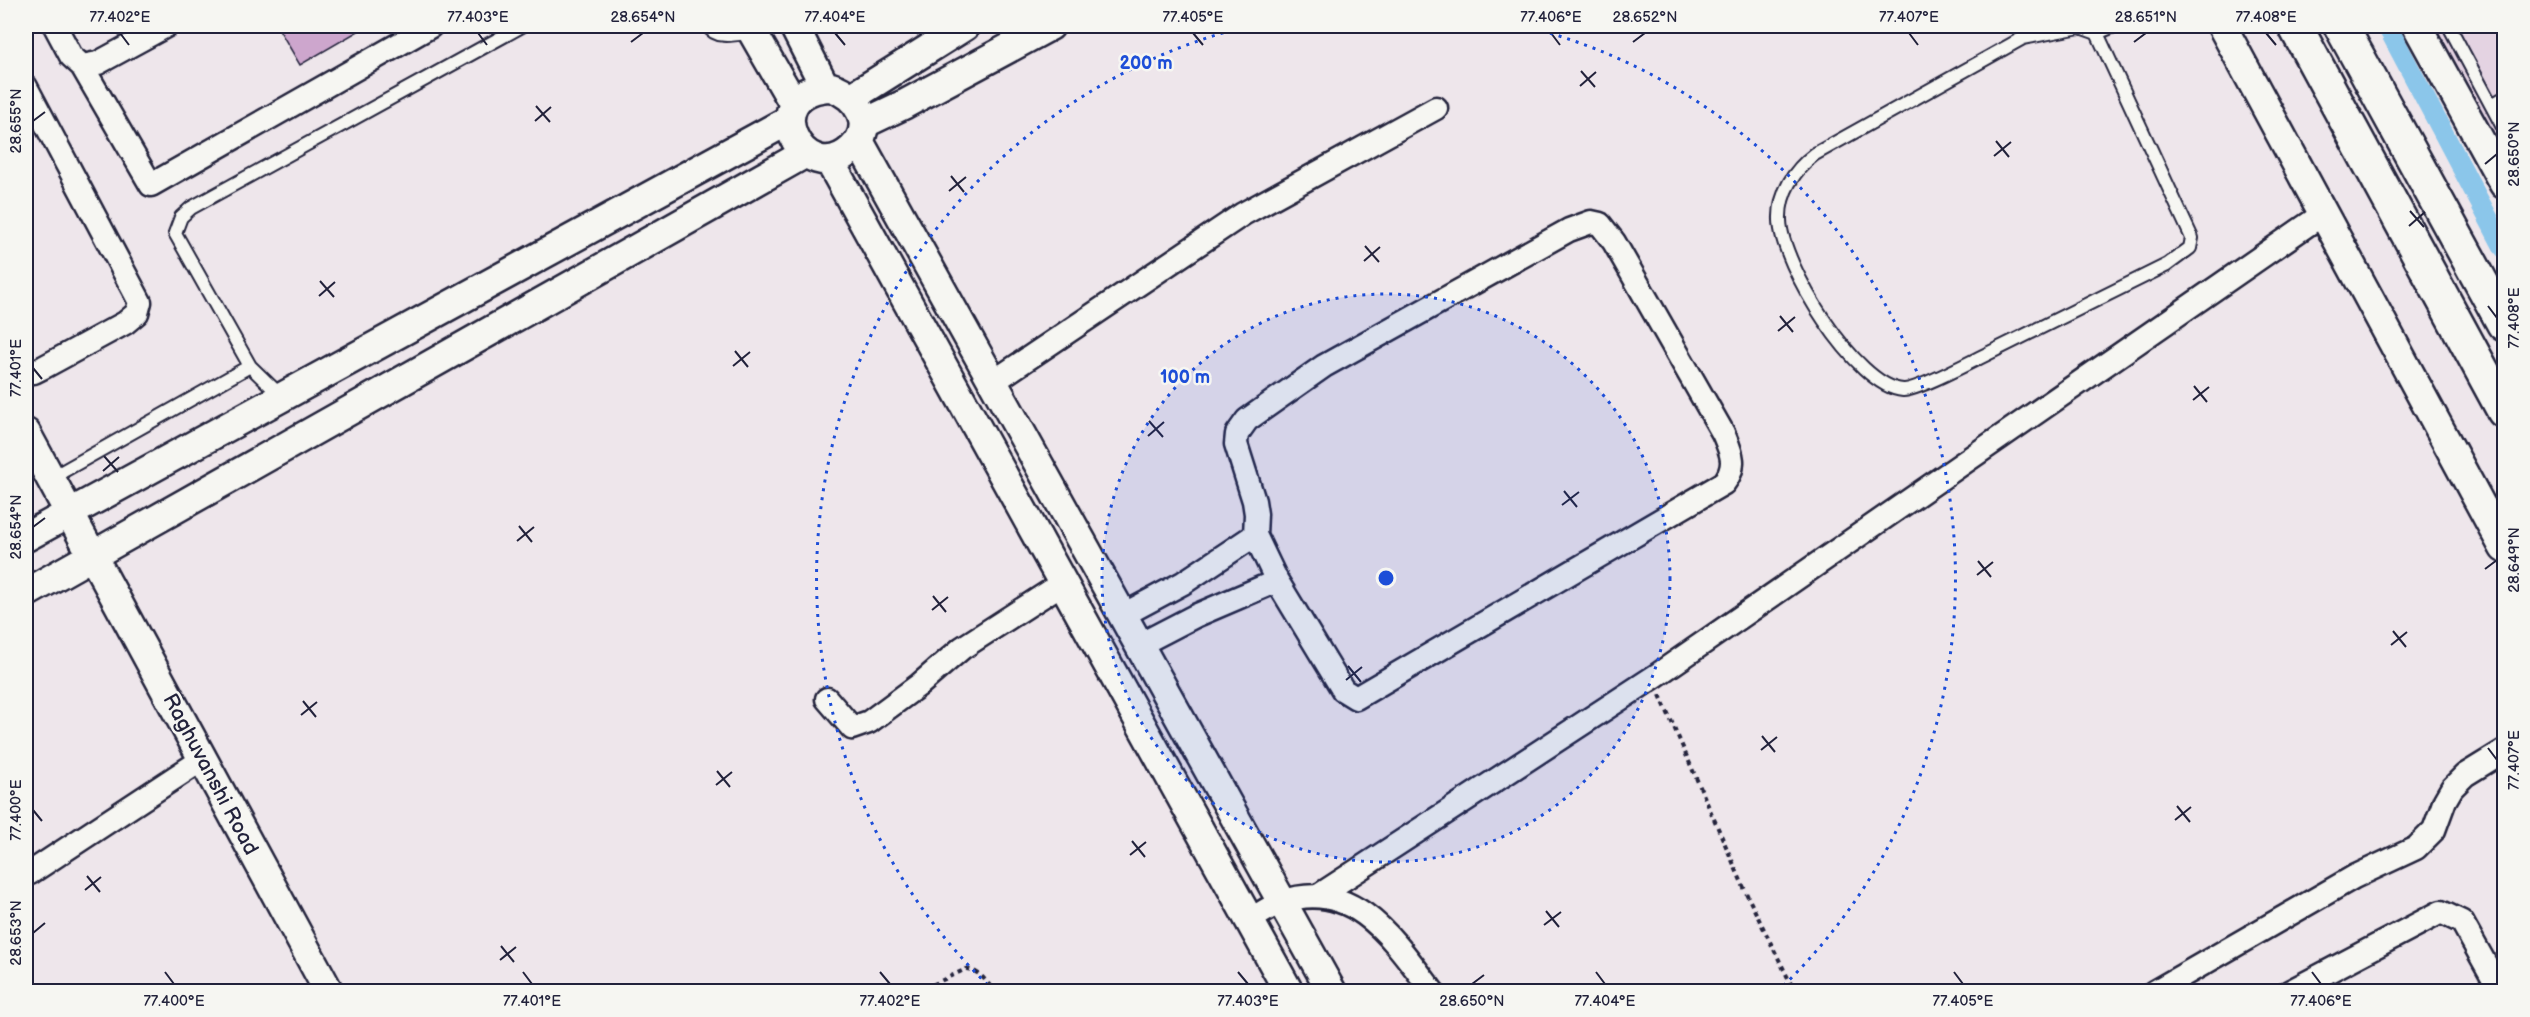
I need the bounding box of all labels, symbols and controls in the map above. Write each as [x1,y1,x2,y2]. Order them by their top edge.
text: 77.402°E [90,8,151,27]
text: 77.403°E [447,8,509,27]
text: 28.654°N [610,8,676,27]
text: 77.404°E [805,8,866,27]
text: 77.405°E [1163,8,1224,27]
text: 77.406°E [1520,8,1582,27]
text: 28.652°N [1613,8,1677,27]
text: 77.407°E [1879,8,1939,27]
text: 28.651°N [2115,8,2177,27]
text: 77.408°E [2235,8,2297,27]
text: 200 m [1119,53,1173,74]
text: 28.655°N [7,89,26,153]
text: 28.650°N [2505,121,2524,187]
text: 77.408°E [2505,287,2524,349]
text: 77.401°E [7,339,26,397]
text: 100 m [1160,367,1210,388]
text: 28.654°N [7,494,26,560]
text: 28.649°N [2505,527,2524,593]
centre of rings [1376,568,1396,588]
street label: Raghuvanshi Road [157,689,264,859]
text: 77.407°E [2505,730,2524,790]
text: 77.400°E [7,779,26,841]
text: 28.653°N [7,900,26,966]
text: 77.400°E [143,992,205,1011]
text: 77.401°E [503,992,561,1011]
text: 77.402°E [860,992,921,1011]
text: 77.403°E [1217,992,1279,1011]
text: 28.650°N [1439,992,1505,1011]
text: 77.404°E [1575,992,1636,1011]
text: 77.405°E [1933,992,1994,1011]
text: 77.406°E [2290,992,2352,1011]

